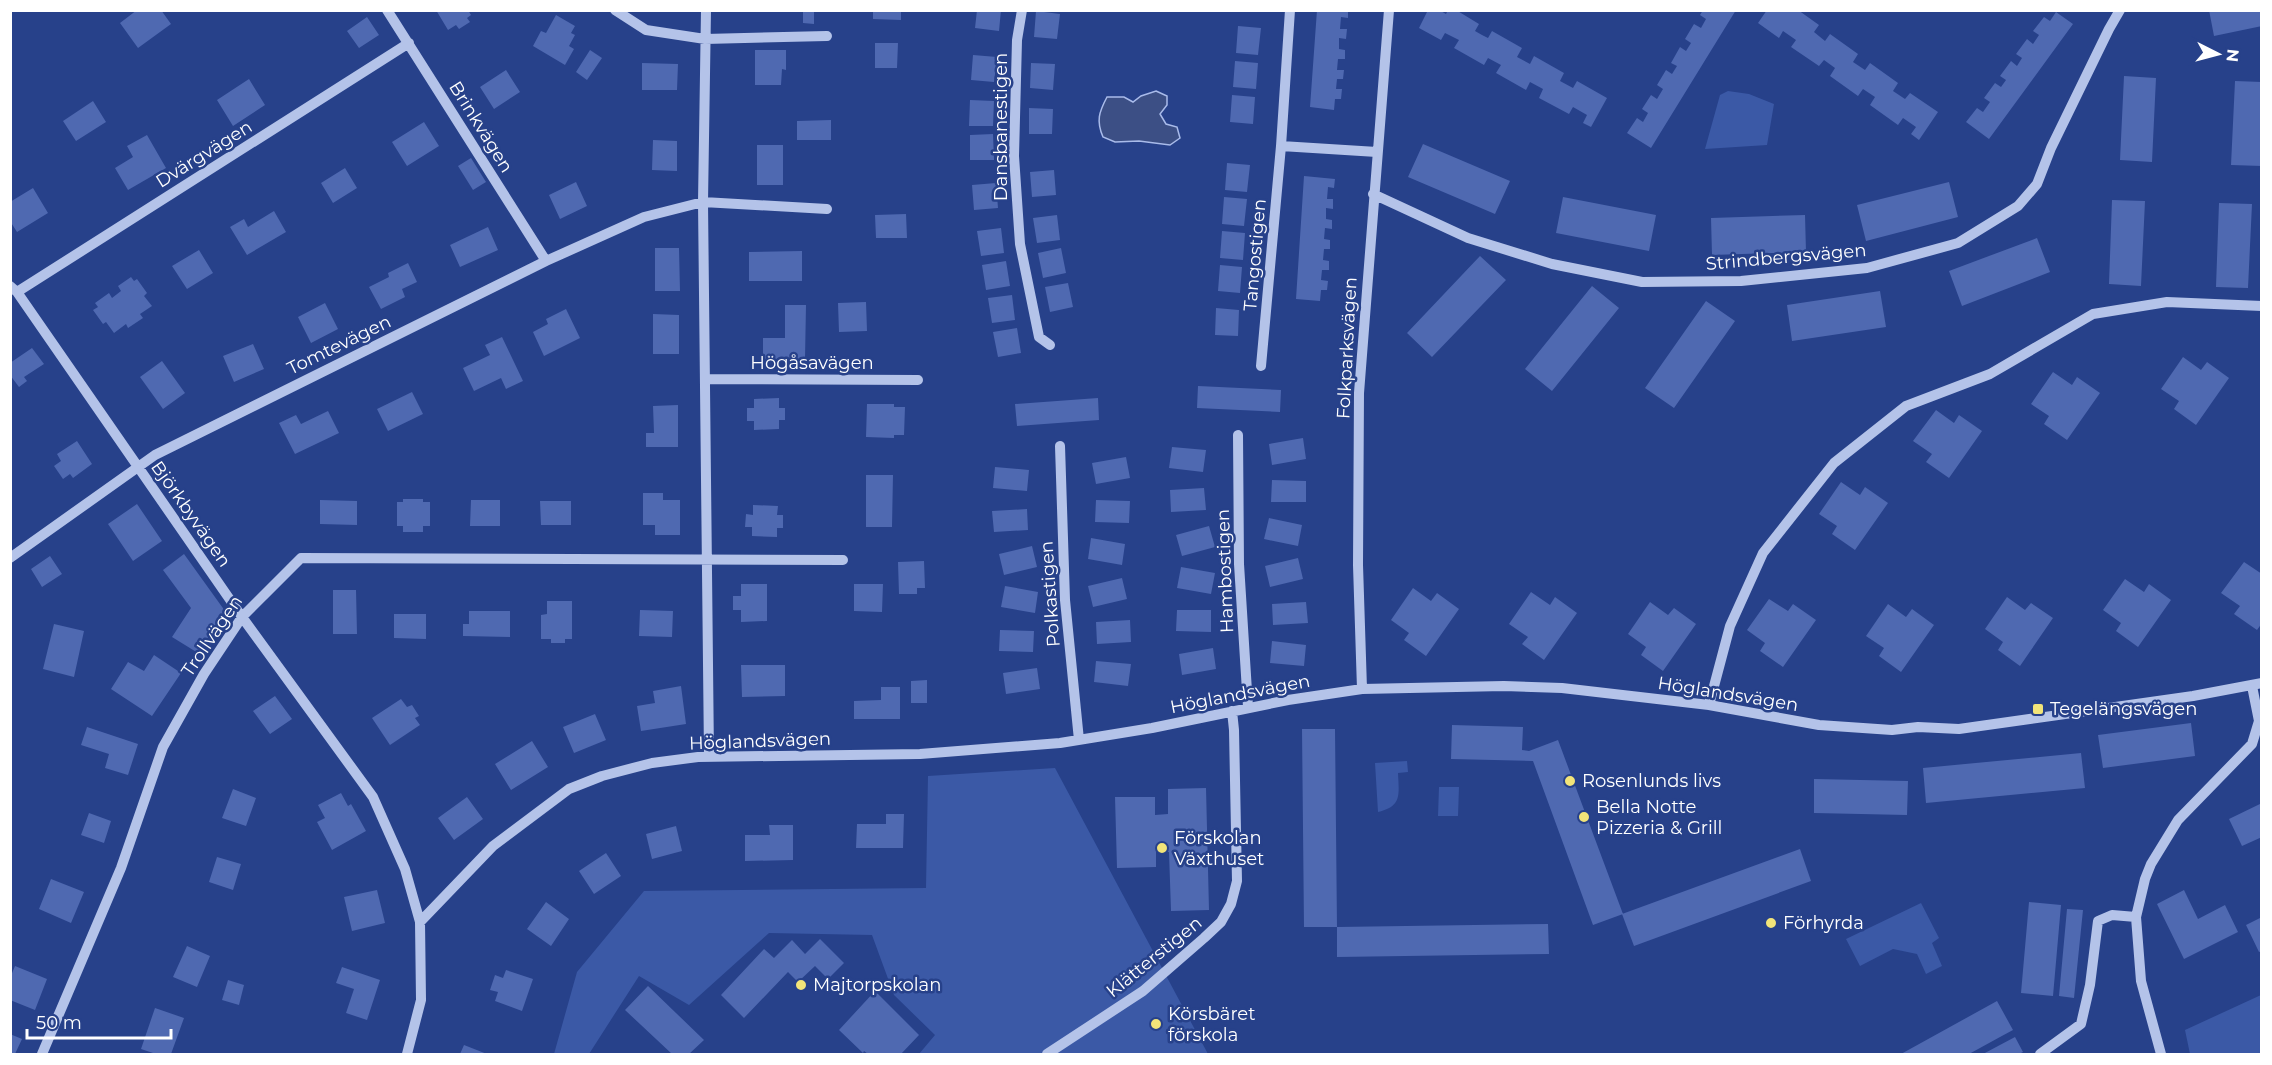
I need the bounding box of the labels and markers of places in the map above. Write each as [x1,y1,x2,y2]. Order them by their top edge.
place label: Tegelängsvägen [2050,698,2197,720]
marker: Tegelängsvägen [2031,702,2045,716]
place label: Rosenlunds livs [1582,770,1721,792]
marker: Rosenlunds livs [1563,774,1577,788]
place label: Bella Notte Pizzeria & Grill [1596,796,1722,839]
marker: Bella Notte Pizzeria & Grill [1577,810,1591,824]
place label: Förskolan Växthuset [1174,827,1264,870]
marker: Förskolan Växthuset [1155,841,1169,855]
place label: Förhyrda [1783,912,1864,934]
marker: Förhyrda [1764,916,1778,930]
place label: Majtorpskolan [813,974,941,996]
marker: Majtorpskolan [794,978,808,992]
place label: Körsbäret förskola [1168,1003,1256,1046]
marker: Körsbäret förskola [1149,1017,1163,1031]

